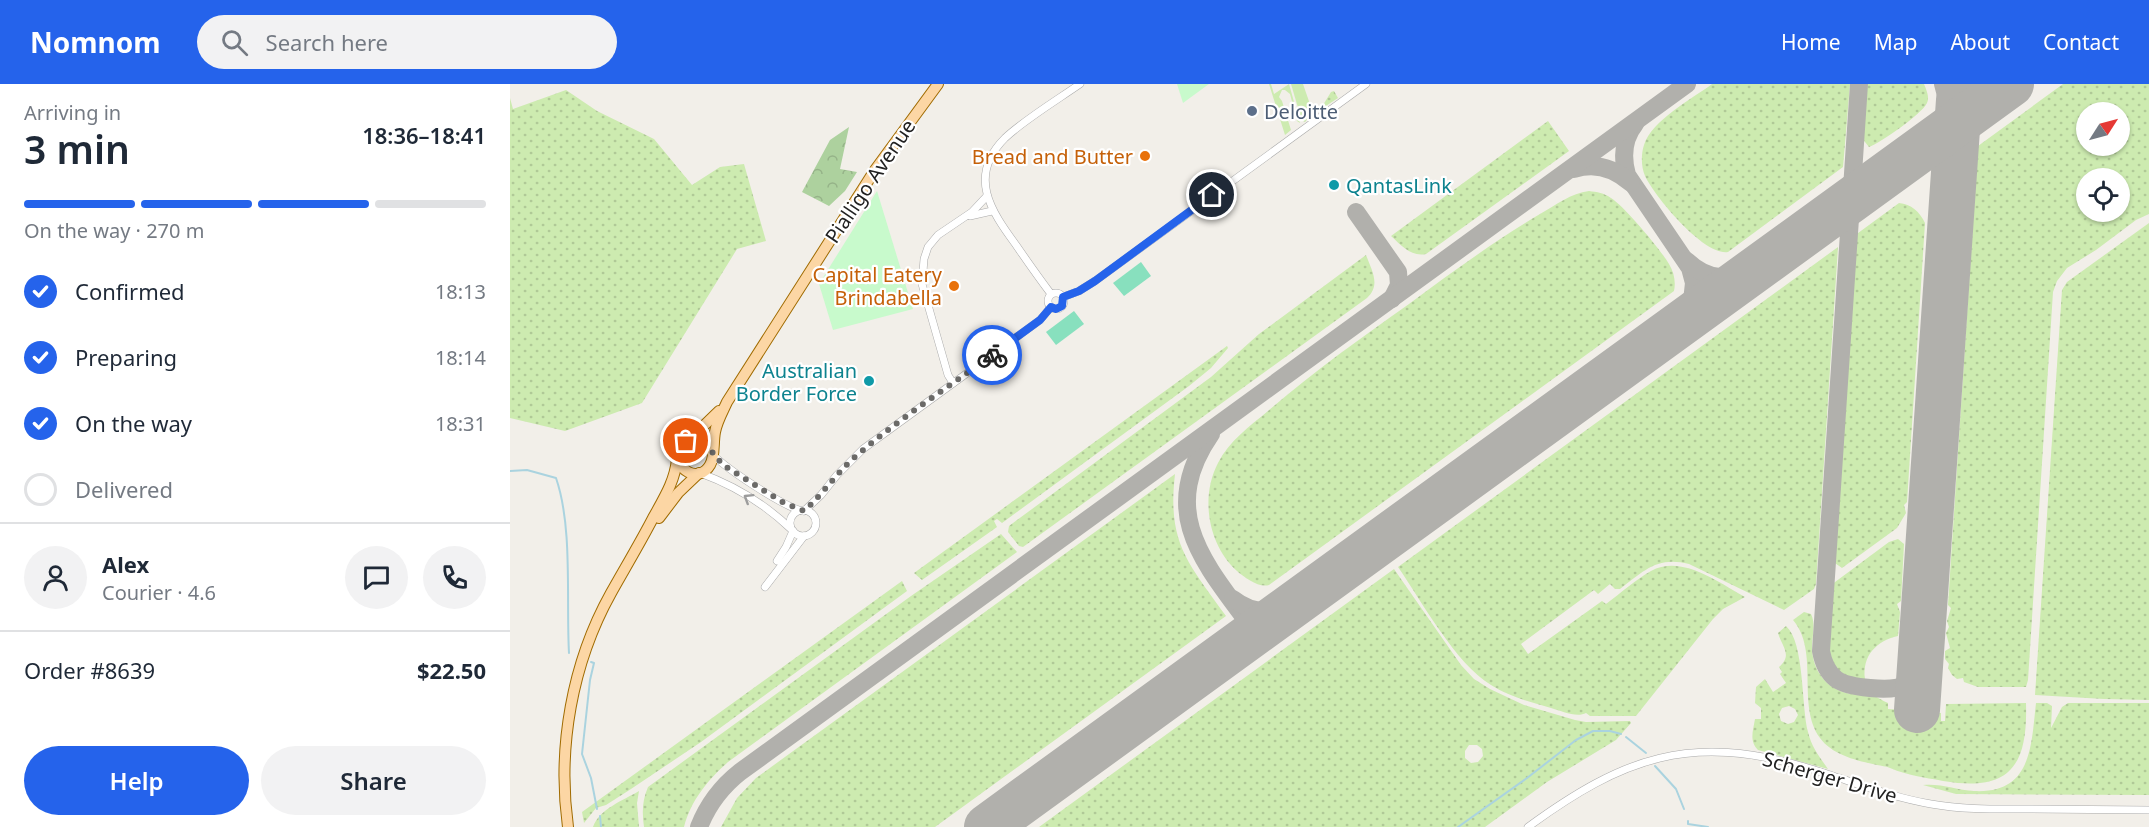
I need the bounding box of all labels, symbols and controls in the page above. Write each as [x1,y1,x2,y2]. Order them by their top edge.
search box [197,15,617,69]
text: Nomnom [30,23,161,61]
icon: search [218,26,251,59]
text: Search here [266,27,388,57]
text: Home [1781,28,1841,56]
text: Map [1874,28,1917,56]
text: About [1950,28,2010,56]
text: Contact [2043,28,2119,56]
place label: Deloitte [1264,98,1338,125]
text: Arriving in [24,99,121,126]
north arrow [2076,102,2130,156]
map controls [2076,102,2130,222]
marker: Deloitte [1245,104,1259,118]
street label: Pialligo Avenue [819,114,921,248]
text: 18:36–18:41 [362,120,486,150]
text: 3 min [24,122,130,175]
place label: Bread and Butter [972,143,1133,170]
marker: Bread and Butter [1138,149,1152,163]
button: locate [2076,168,2130,222]
pin [1186,169,1237,220]
place label: QantasLink [1346,172,1452,199]
icon: home [1195,178,1228,211]
marker: QantasLink [1327,178,1341,192]
text: On the way · 270 m [24,217,204,244]
place label: Capital Eatery Brindabella [813,261,943,311]
icon: check [24,275,57,308]
text: Confirmed [75,276,185,306]
text: 18:13 [435,278,486,305]
marker: Capital Eatery Brindabella [947,279,961,293]
courier [962,325,1022,385]
icon: bike [976,339,1009,372]
icon: check [24,341,57,374]
text: Preparing [75,342,177,372]
text: 18:14 [435,344,486,371]
place label: Australian Border Force [736,357,857,407]
marker: Australian Border Force [862,374,876,388]
icon: check [24,407,57,440]
text: On the way [75,408,192,438]
text: 18:31 [435,410,486,437]
pin [660,415,711,466]
icon: bag [669,424,702,457]
text: Delivered [75,474,173,504]
one-way arrow [744,493,754,505]
button: person [24,546,87,609]
button: chat [345,546,408,609]
button: phone [423,546,486,609]
text: Alex [102,549,149,579]
text: Courier · 4.6 [102,579,216,606]
text: Order #8639 [24,655,155,685]
text: $22.50 [417,655,486,685]
street label: Scherger Drive [1760,745,1900,809]
button: Help [24,746,249,815]
button: Share [261,746,486,815]

